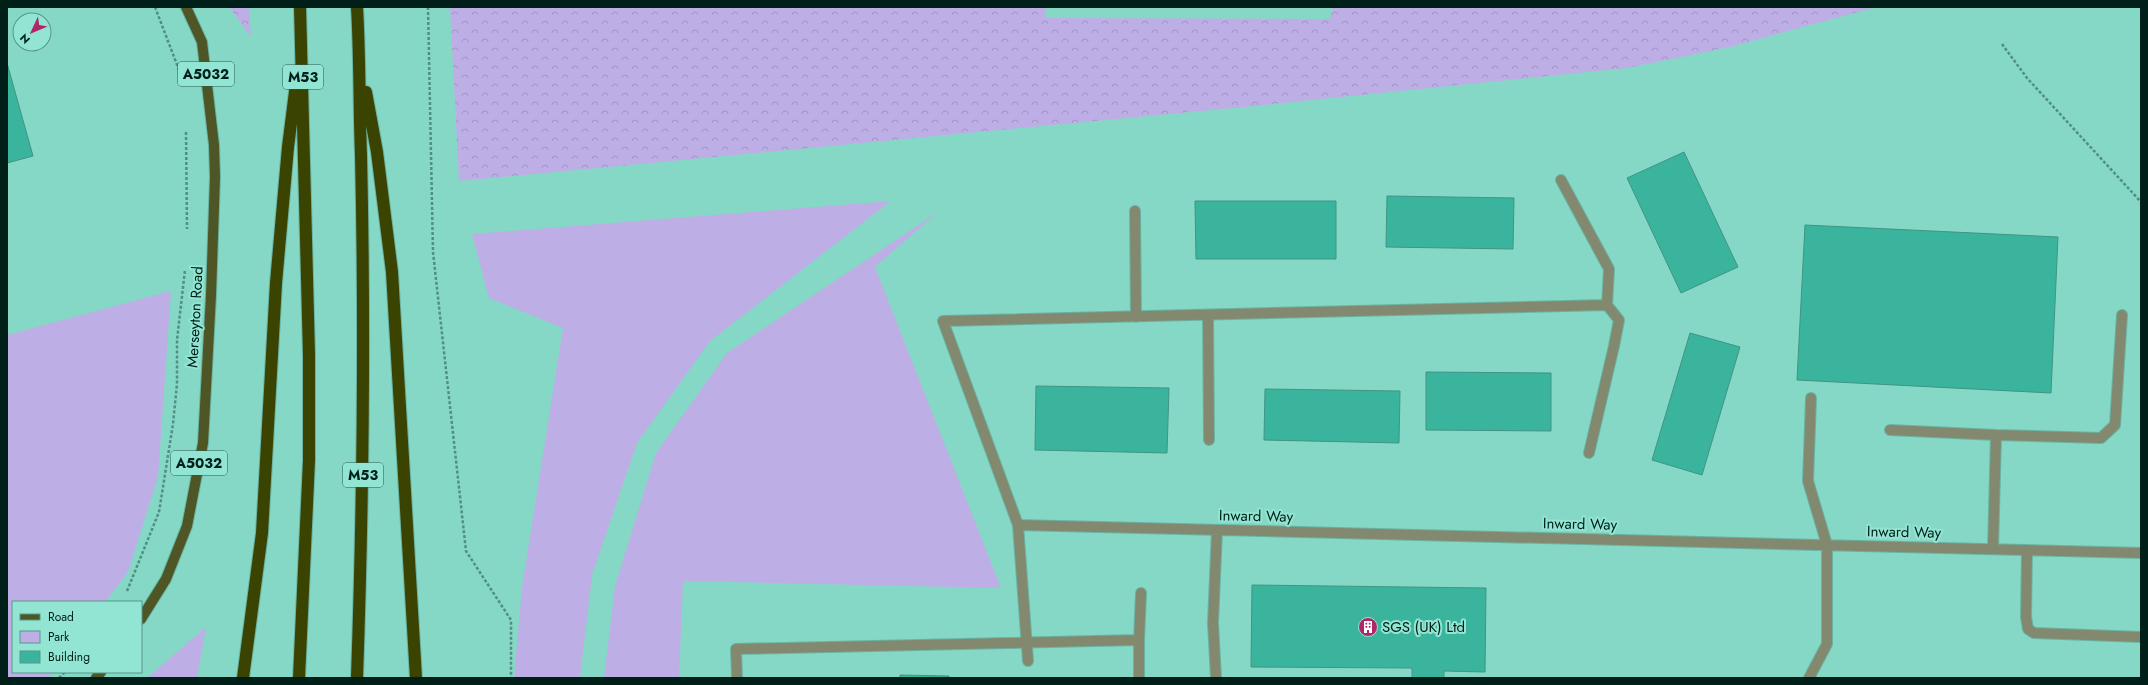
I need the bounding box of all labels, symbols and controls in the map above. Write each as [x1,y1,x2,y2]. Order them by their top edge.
north arrow [12,12,52,52]
text: N [16,30,34,48]
road number: A5032 [178,62,234,86]
road number: M53 [283,65,323,89]
street label: Merseyton Road [181,266,209,368]
road number: A5032 [171,451,227,475]
road number: M53 [343,463,383,487]
street label: Inward Way [1219,504,1294,528]
street label: Inward Way [1543,512,1618,536]
street label: Inward Way [1867,520,1942,544]
legend [12,601,142,673]
text: Road [48,608,74,626]
building icon: SGS (UK) Ltd [1357,616,1379,638]
place label: SGS (UK) Ltd [1382,616,1465,638]
text: Park [48,628,70,646]
text: Building [48,648,90,666]

